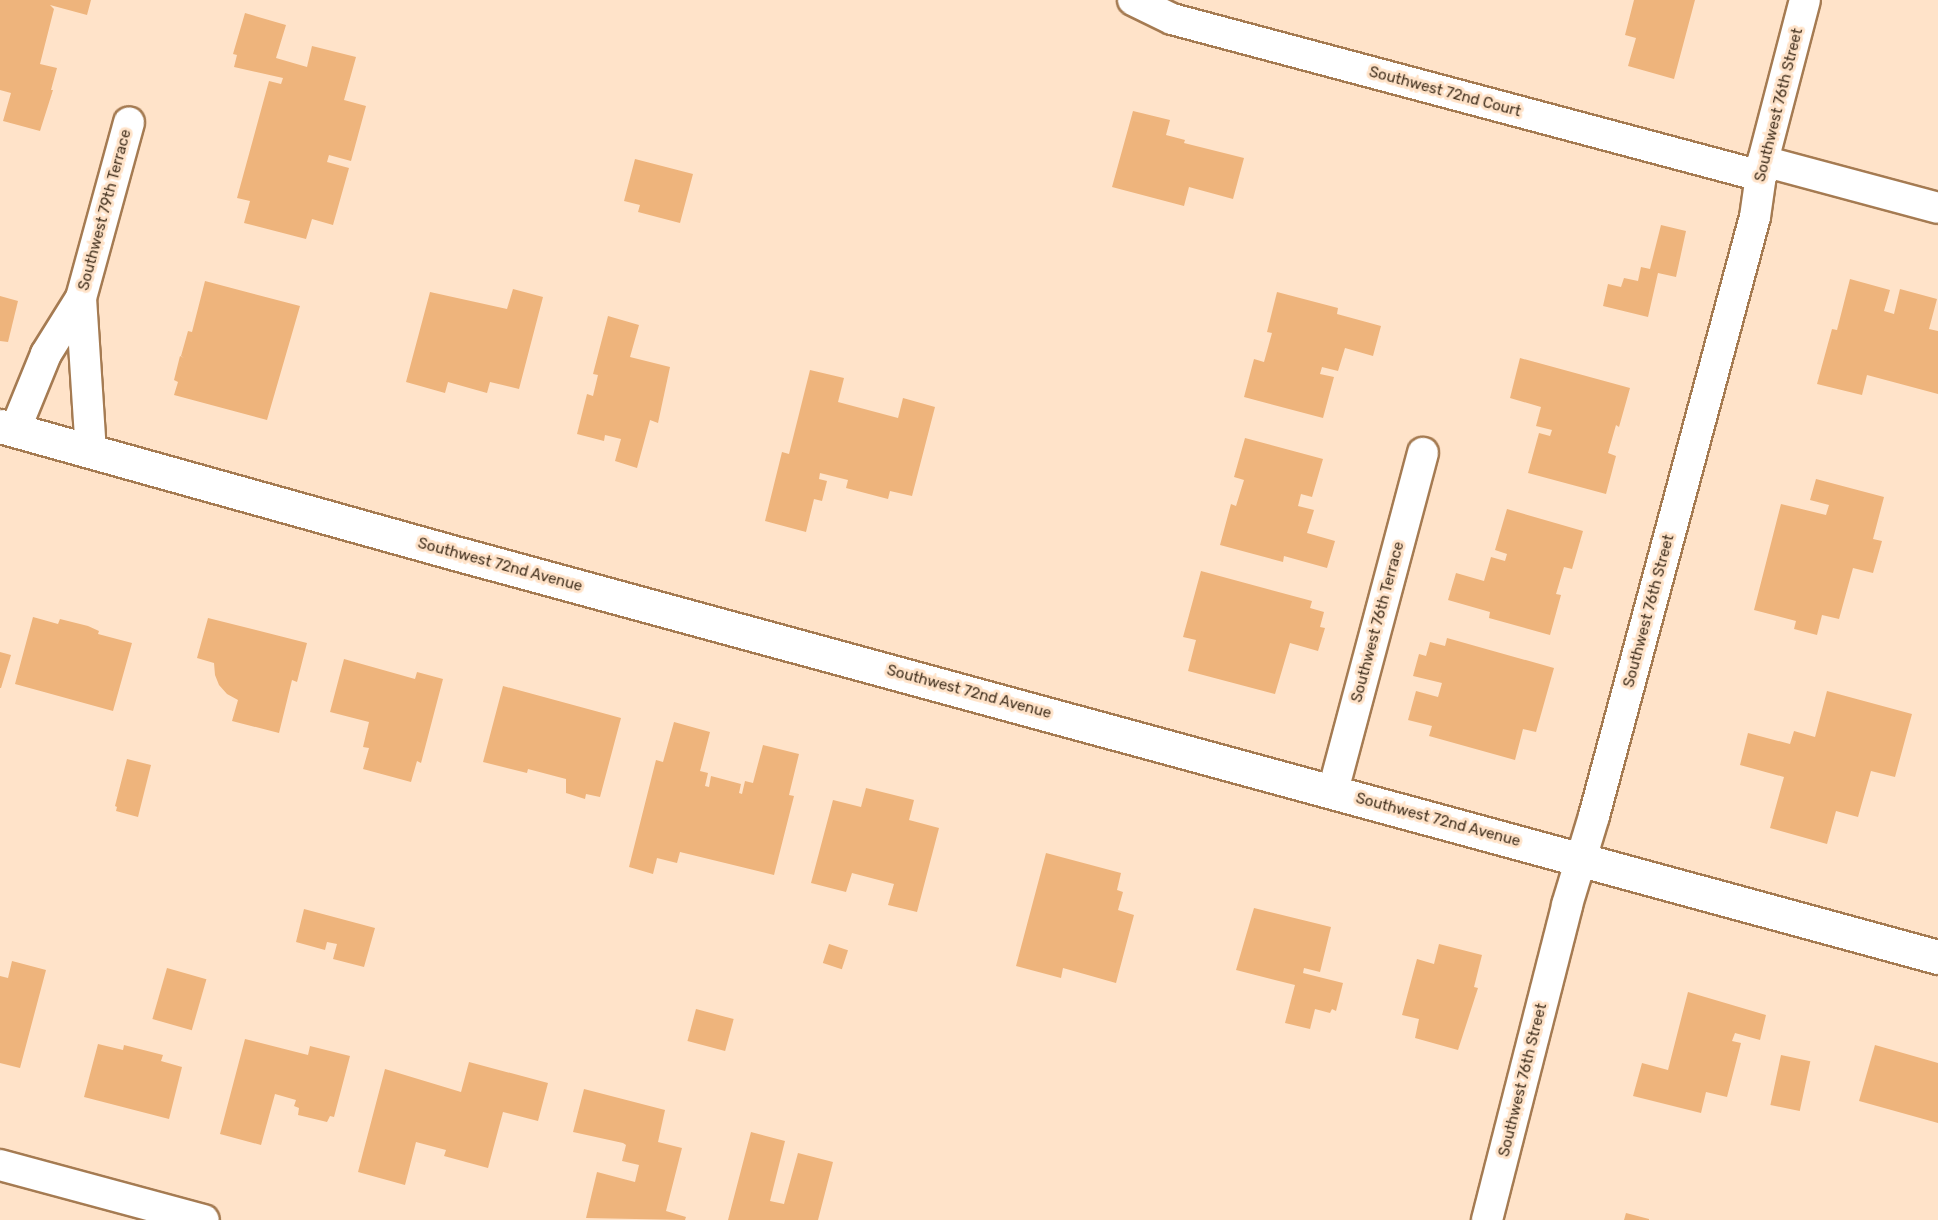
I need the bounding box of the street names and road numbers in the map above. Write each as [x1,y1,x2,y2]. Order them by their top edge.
street label: Southwest 76th Street [1751,26,1807,184]
street label: Southwest 72nd Court [1367,63,1523,121]
street label: Southwest 79th Terrace [75,127,135,293]
street label: Southwest 76th Street [1620,533,1678,689]
street label: Southwest 72nd Avenue [416,534,584,596]
street label: Southwest 76th Terrace [1348,539,1408,705]
street label: Southwest 72nd Avenue [885,661,1053,723]
street label: Southwest 72nd Avenue [1354,789,1522,851]
street label: Southwest 76th Street [1495,1001,1551,1159]

